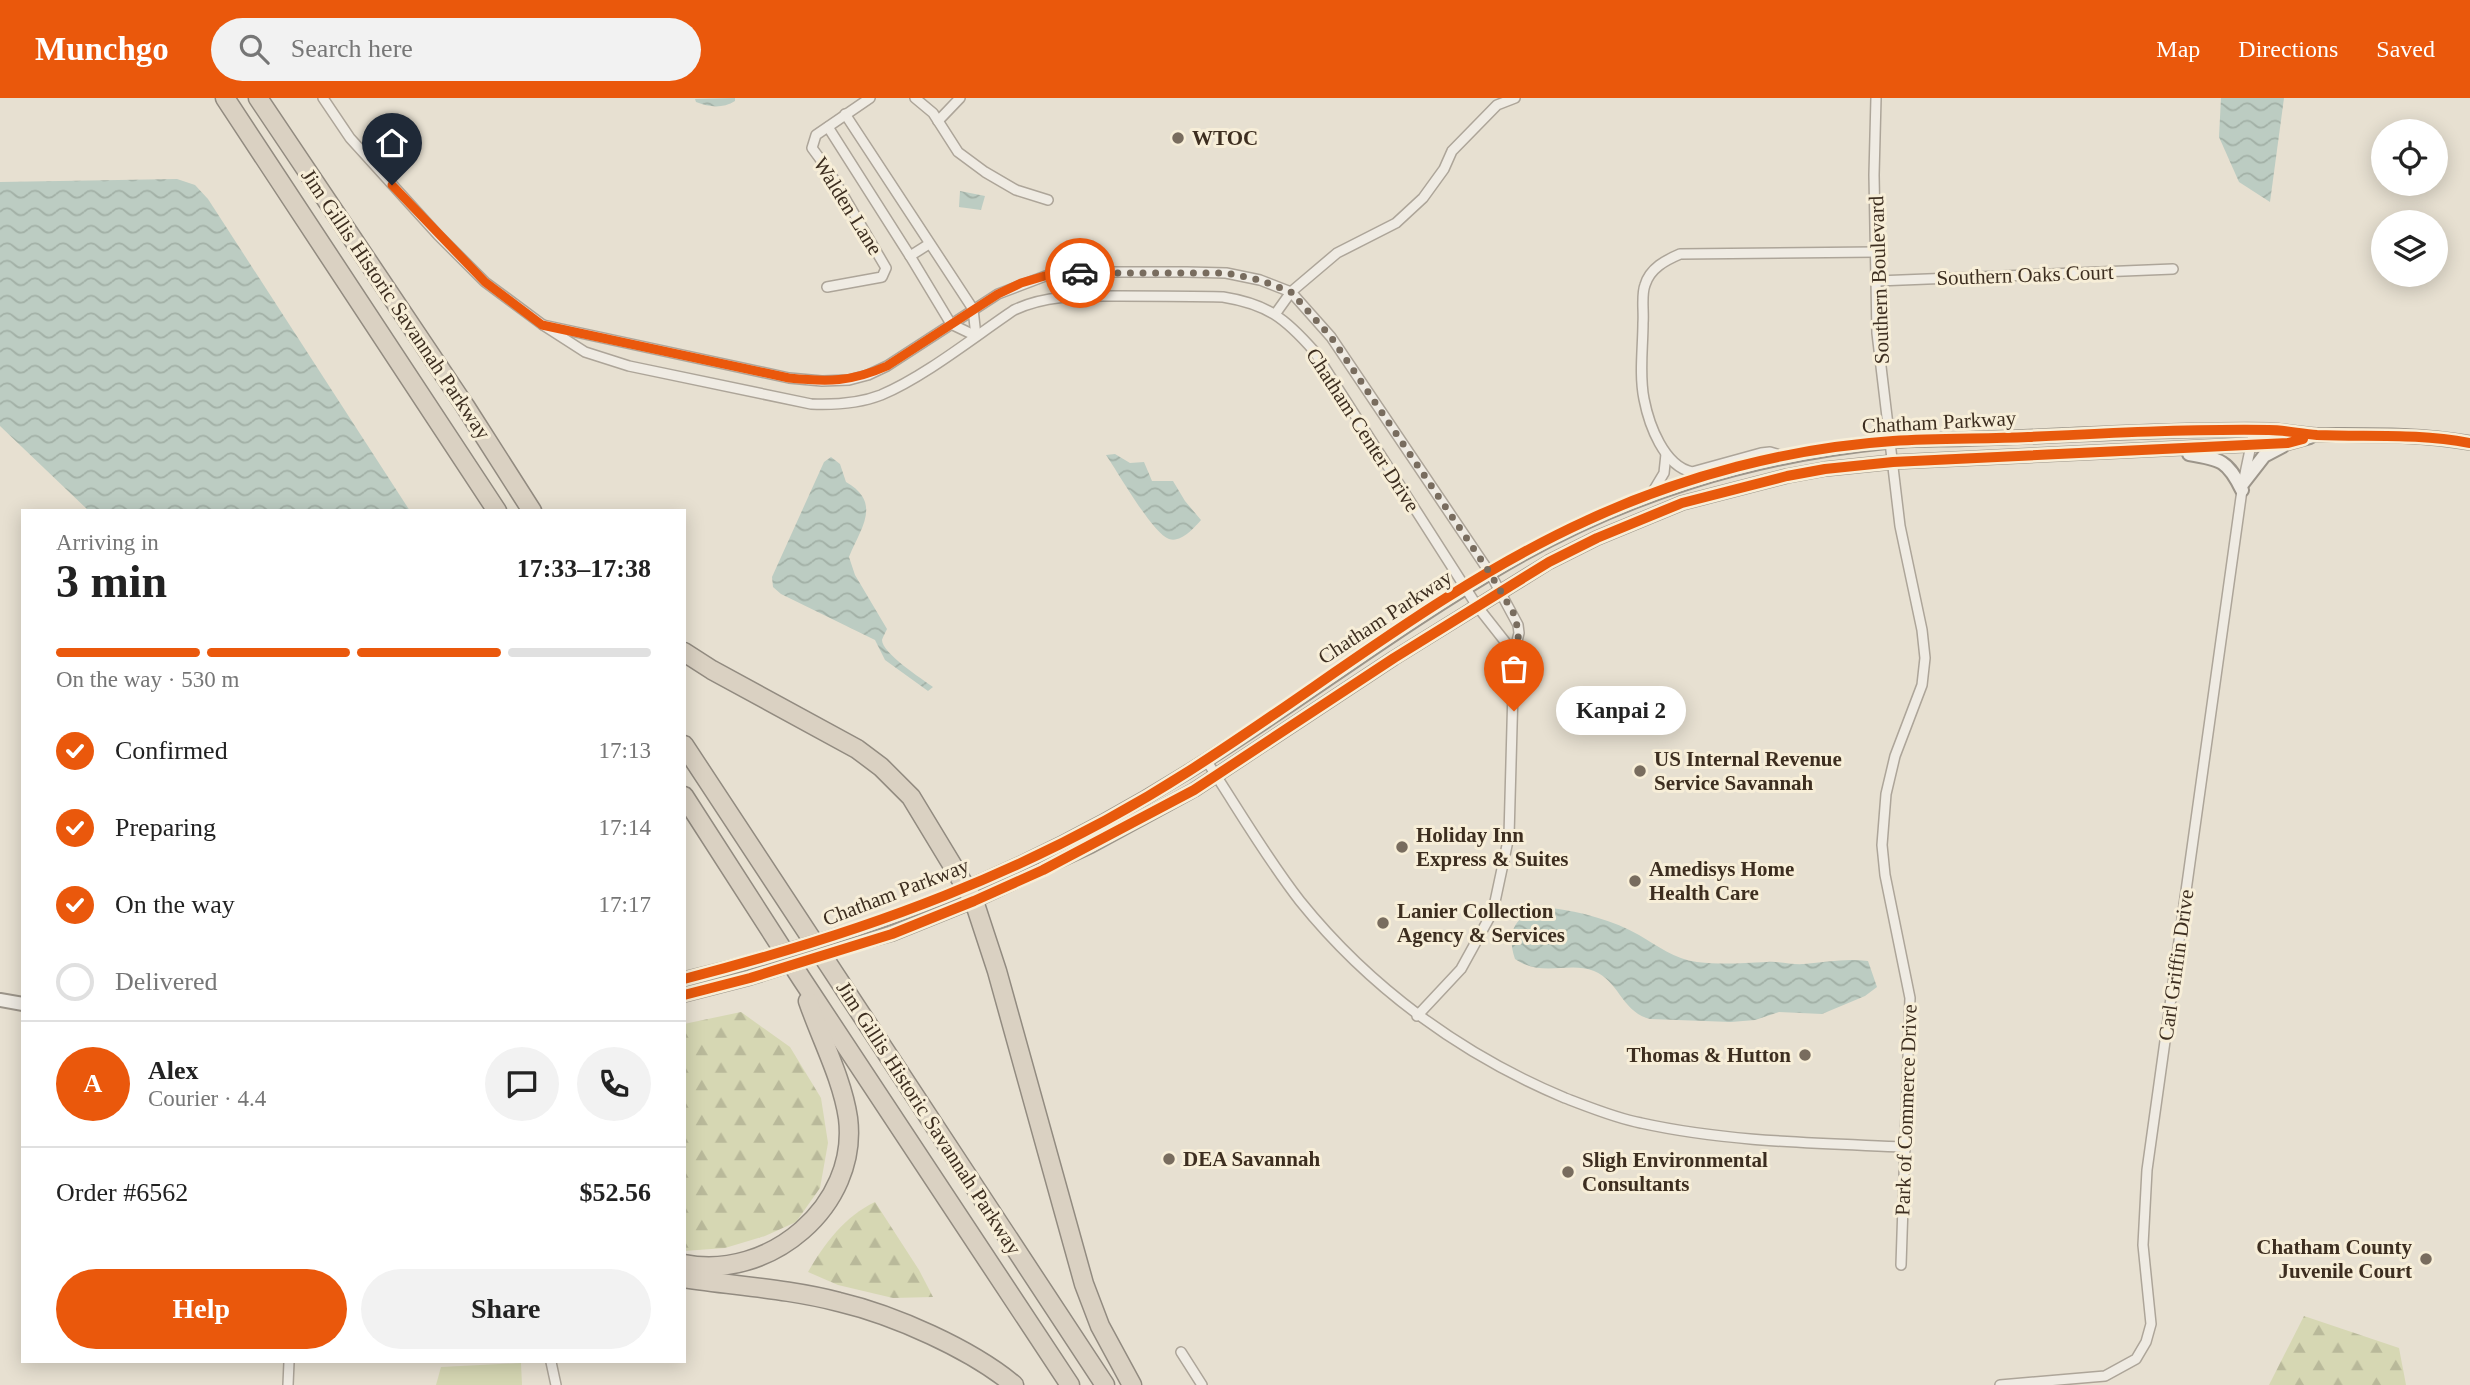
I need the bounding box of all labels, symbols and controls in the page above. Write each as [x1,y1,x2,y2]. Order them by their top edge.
search box [211,18,701,81]
icon: search [235,30,273,68]
text: Munchgo [35,31,169,67]
text: Search here [291,34,413,63]
text: Map [2156,36,2200,62]
text: Directions [2238,36,2338,62]
text: Saved [2376,36,2435,62]
pin [362,113,422,185]
map controls [2371,119,2448,287]
button: locate [2371,119,2448,196]
icon: home [373,124,411,162]
place label: WTOC [1192,126,1258,150]
marker: WTOC [1170,130,1186,146]
street label: Walden Lane [808,153,888,259]
street label: Jim Gillis Historic Savannah Parkway [296,164,496,444]
street label: Southern Boulevard [1864,195,1894,365]
button: layers [2371,210,2448,287]
courier [1045,238,1115,308]
icon: car [1061,254,1099,292]
street label: Southern Oaks Court [1936,260,2114,290]
street label: Chatham Center Drive [1301,344,1425,516]
street label: Chatham Parkway [1861,406,2017,438]
text: Arriving in [56,530,159,555]
text: 17:33–17:38 [517,554,651,583]
text: 3 min [56,556,167,607]
street label: Chatham Parkway [1314,565,1457,669]
pin [1484,639,1544,711]
icon: bag [1495,650,1533,688]
text: On the way · 530 m [56,667,239,692]
callout: Kanpai 2 [1556,686,1686,736]
text: Kanpai 2 [1576,698,1666,723]
icon: check [56,732,94,770]
text: Confirmed [115,736,228,765]
text: 17:13 [599,738,651,763]
place label: US Internal Revenue Service Savannah [1654,747,1842,795]
marker: US Internal Revenue Service Savannah [1632,763,1648,779]
icon: check [56,809,94,847]
text: Preparing [115,813,216,842]
text: 17:14 [599,815,651,840]
place label: Holiday Inn Express & Suites [1416,823,1568,871]
marker: Holiday Inn Express & Suites [1394,839,1410,855]
street label: Chatham Parkway [820,853,973,931]
place label: Amedisys Home Health Care [1649,857,1794,905]
marker: Amedisys Home Health Care [1627,873,1643,889]
icon: check [56,886,94,924]
street label: Carl Griffin Drive [2154,888,2198,1042]
text: On the way [115,890,235,919]
text: 17:17 [599,892,651,917]
place label: Lanier Collection Agency & Services [1397,899,1565,947]
marker: Lanier Collection Agency & Services [1375,915,1391,931]
text: Delivered [115,967,218,996]
street label: Jim Gillis Historic Savannah Parkway [832,977,1027,1259]
street label: Park of Commerce Drive [1890,1004,1922,1216]
place label: Thomas & Hutton [1626,1043,1791,1067]
button: chat [485,1047,559,1121]
button: phone [577,1047,651,1121]
marker: Thomas & Hutton [1797,1047,1813,1063]
text: Alex [148,1056,199,1085]
text: A [84,1069,102,1098]
text: Courier · 4.4 [148,1086,266,1111]
place label: DEA Savannah [1183,1147,1320,1171]
place label: Sligh Environmental Consultants [1582,1148,1768,1196]
marker: DEA Savannah [1161,1151,1177,1167]
marker: Sligh Environmental Consultants [1560,1164,1576,1180]
text: Order #6562 [56,1178,188,1207]
text: $52.56 [580,1178,651,1207]
place label: Chatham County Juvenile Court [2256,1235,2412,1283]
marker: Chatham County Juvenile Court [2418,1251,2434,1267]
button: Help [56,1269,347,1349]
button: Share [361,1269,651,1349]

